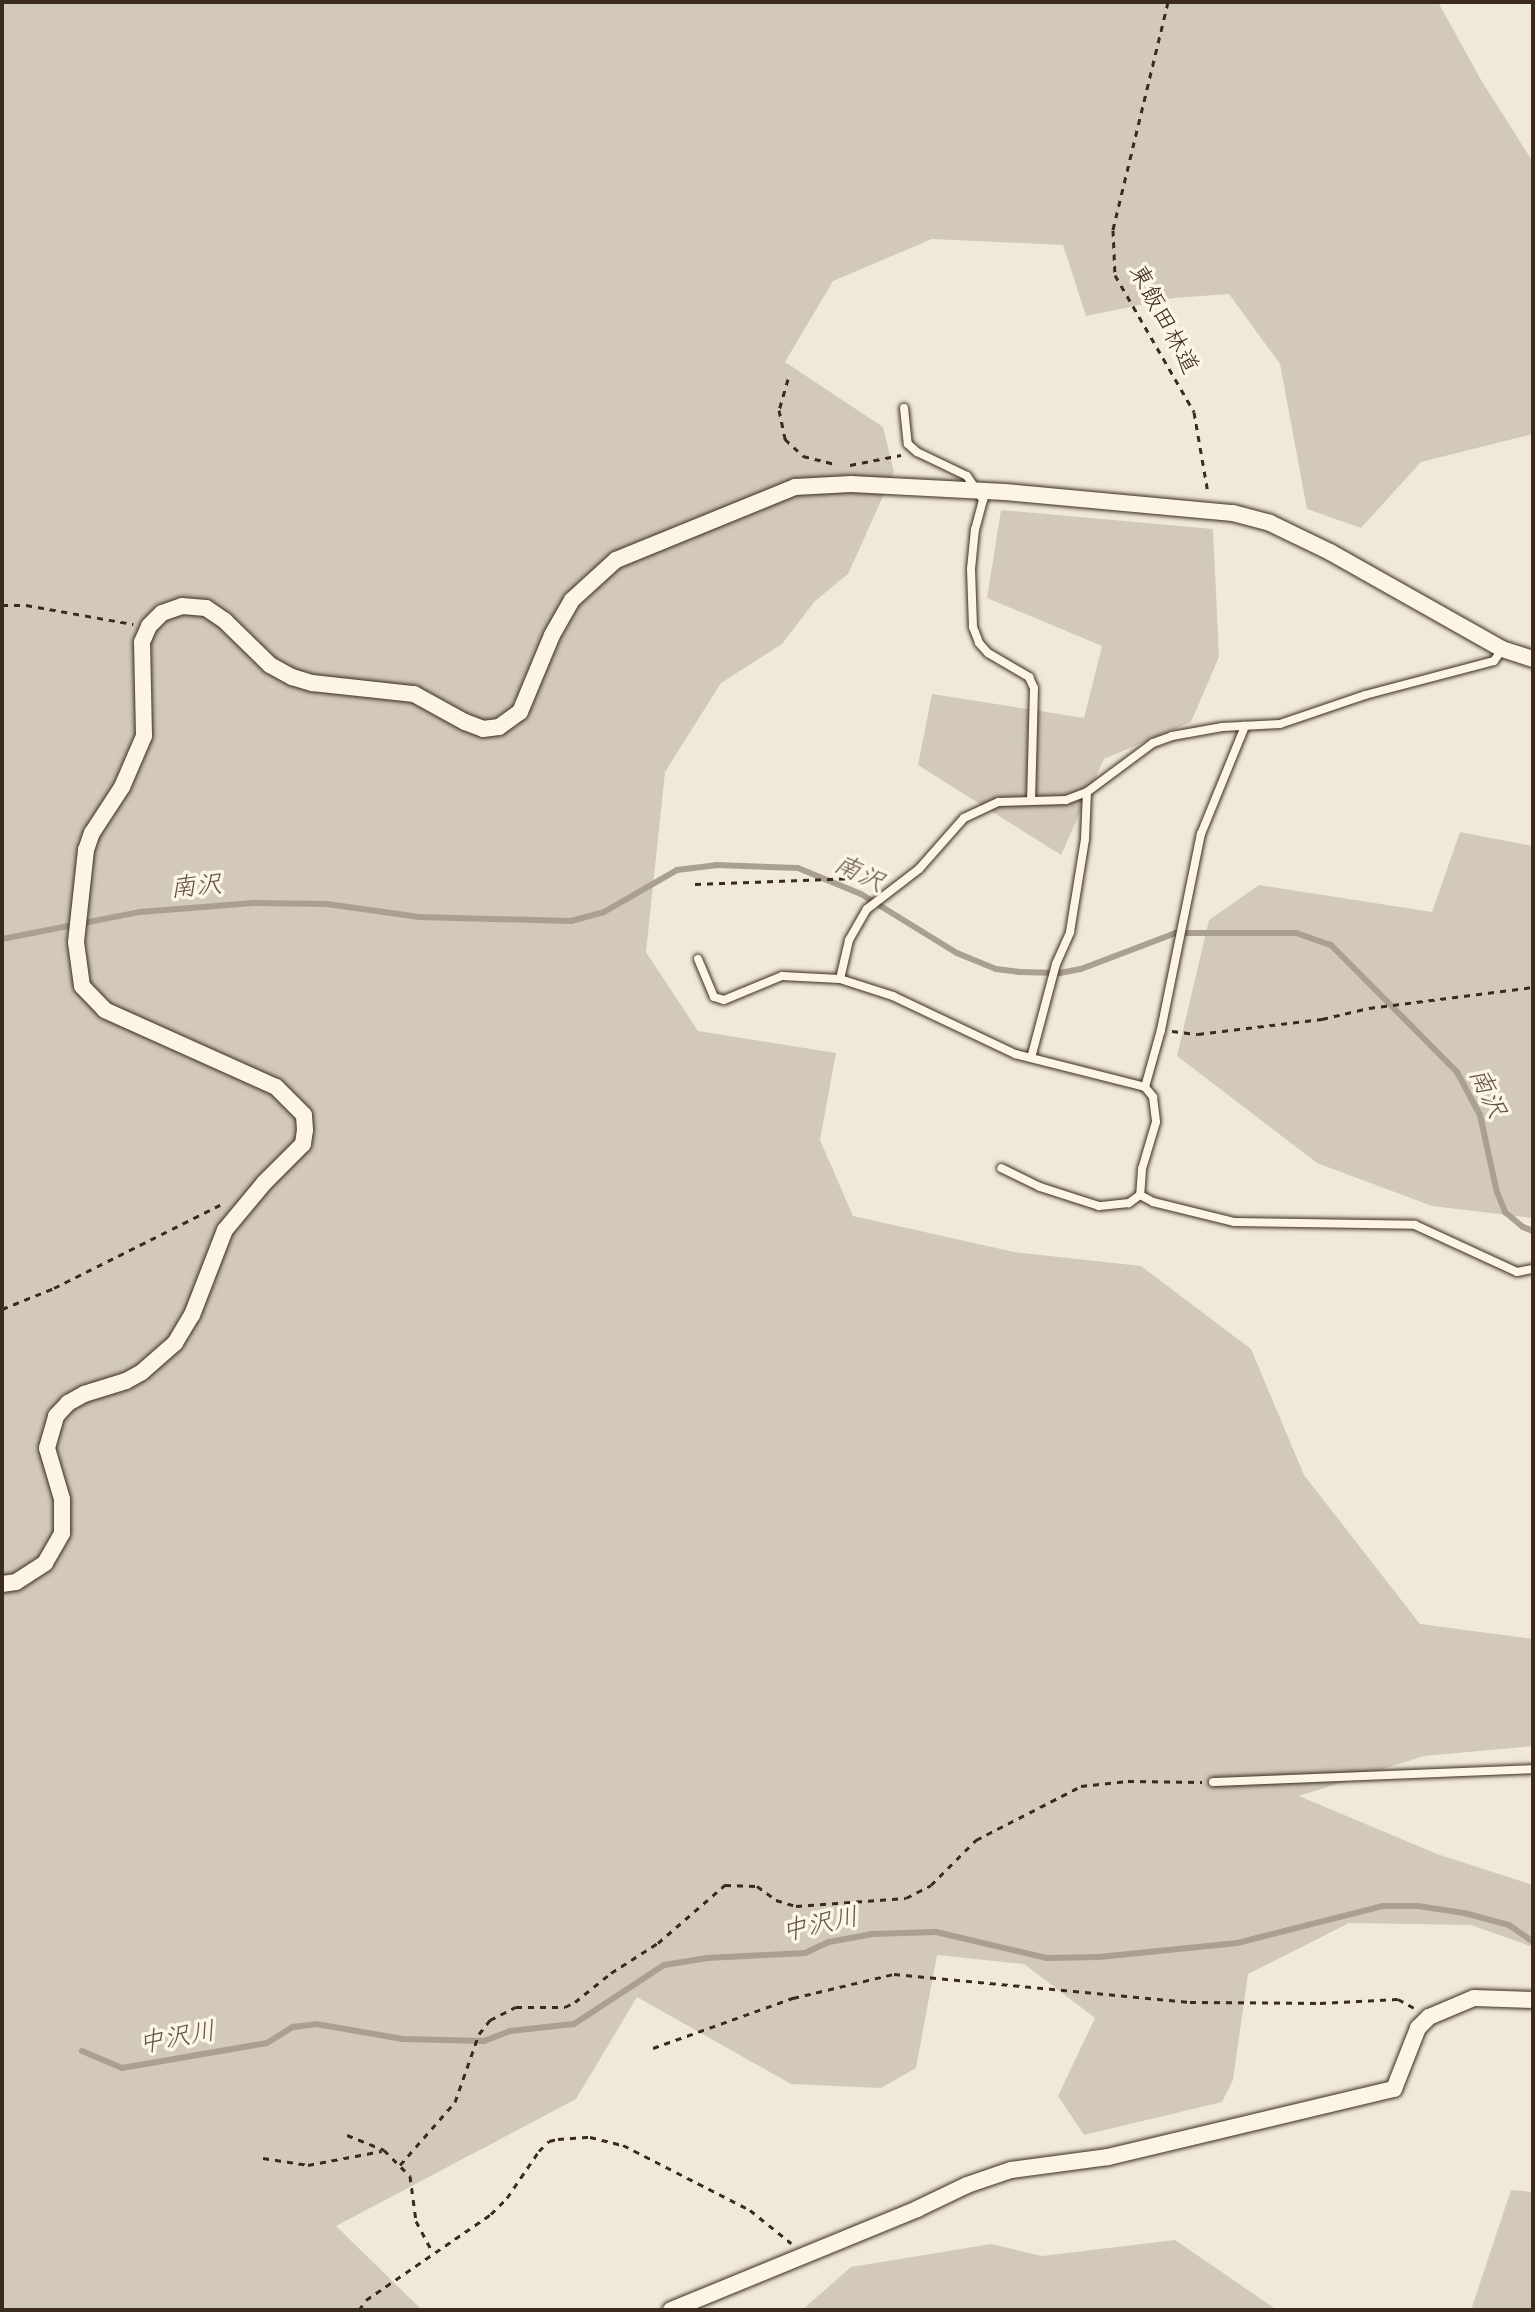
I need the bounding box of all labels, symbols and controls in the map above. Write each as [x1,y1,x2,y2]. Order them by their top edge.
street label: 東飯田林道 [1123,259,1205,379]
water label: 南沢 [829,849,889,899]
water label: 南沢 [169,869,223,905]
water label: 南沢 [1462,1063,1512,1123]
water label: 中沢川 [779,1902,861,1948]
water label: 中沢川 [136,2016,218,2060]

